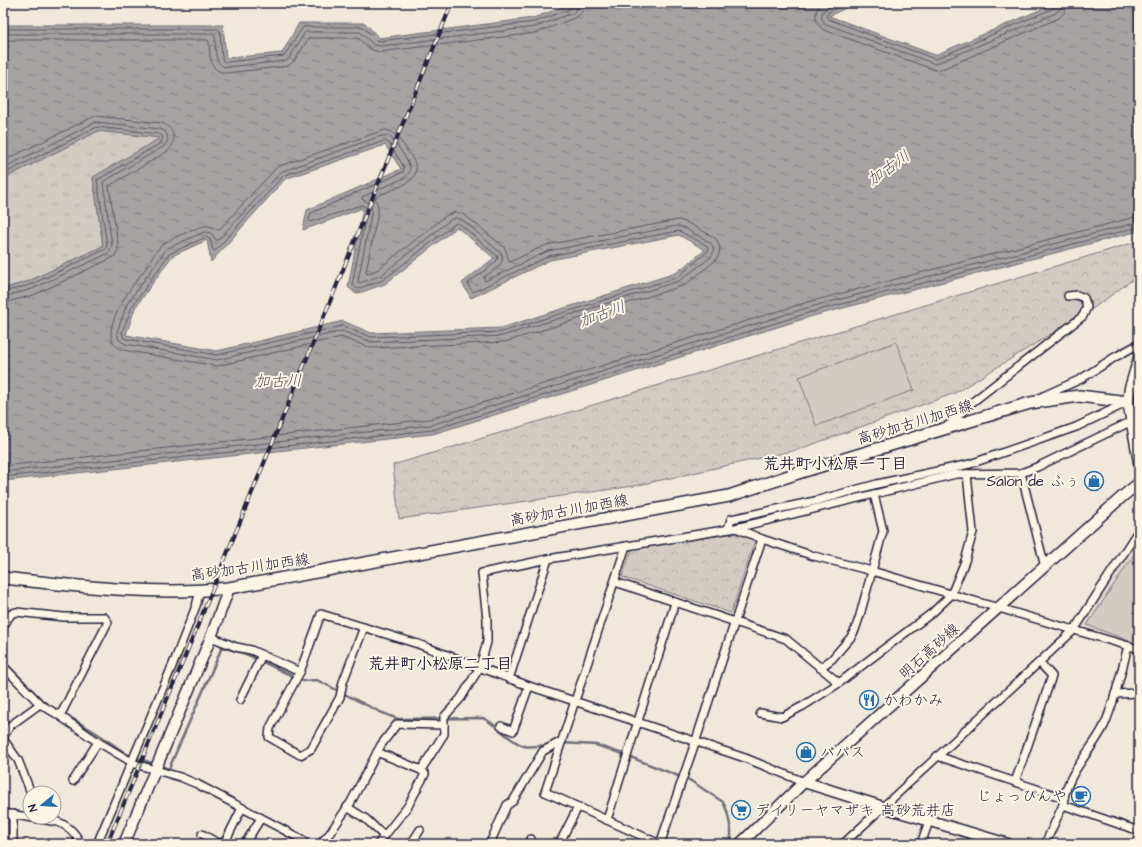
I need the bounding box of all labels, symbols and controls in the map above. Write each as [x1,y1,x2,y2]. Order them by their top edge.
water label: 加古川 [863,145,915,191]
water label: 加古川 [576,295,629,332]
water label: 加古川 [254,370,302,392]
street label: 高砂加古川加西線 [855,395,976,450]
district label: 荒井町小松原一丁目 [763,453,907,475]
shop icon: Salon de ふぅ [1083,470,1105,492]
place label: Salon de ふぅ [987,471,1080,492]
street label: 高砂加古川加西線 [508,490,630,531]
street label: 高砂加古川加西線 [189,549,311,586]
street label: 明石高砂線 [894,618,964,684]
district label: 荒井町小松原二丁目 [368,653,512,675]
restaurant icon: かわかみ [858,689,880,711]
place label: かわかみ [883,690,943,711]
shop icon: パパス [795,741,817,763]
place label: パパス [820,742,865,763]
north arrow [22,785,62,825]
cafe icon: じょっぴんや [1070,785,1092,807]
place label: じょっぴんや [977,786,1067,807]
supermarket icon: デイリーヤマザキ 高砂荒井店 [730,799,752,821]
place label: デイリーヤマザキ 高砂荒井店 [755,800,955,821]
text: N [25,802,41,814]

